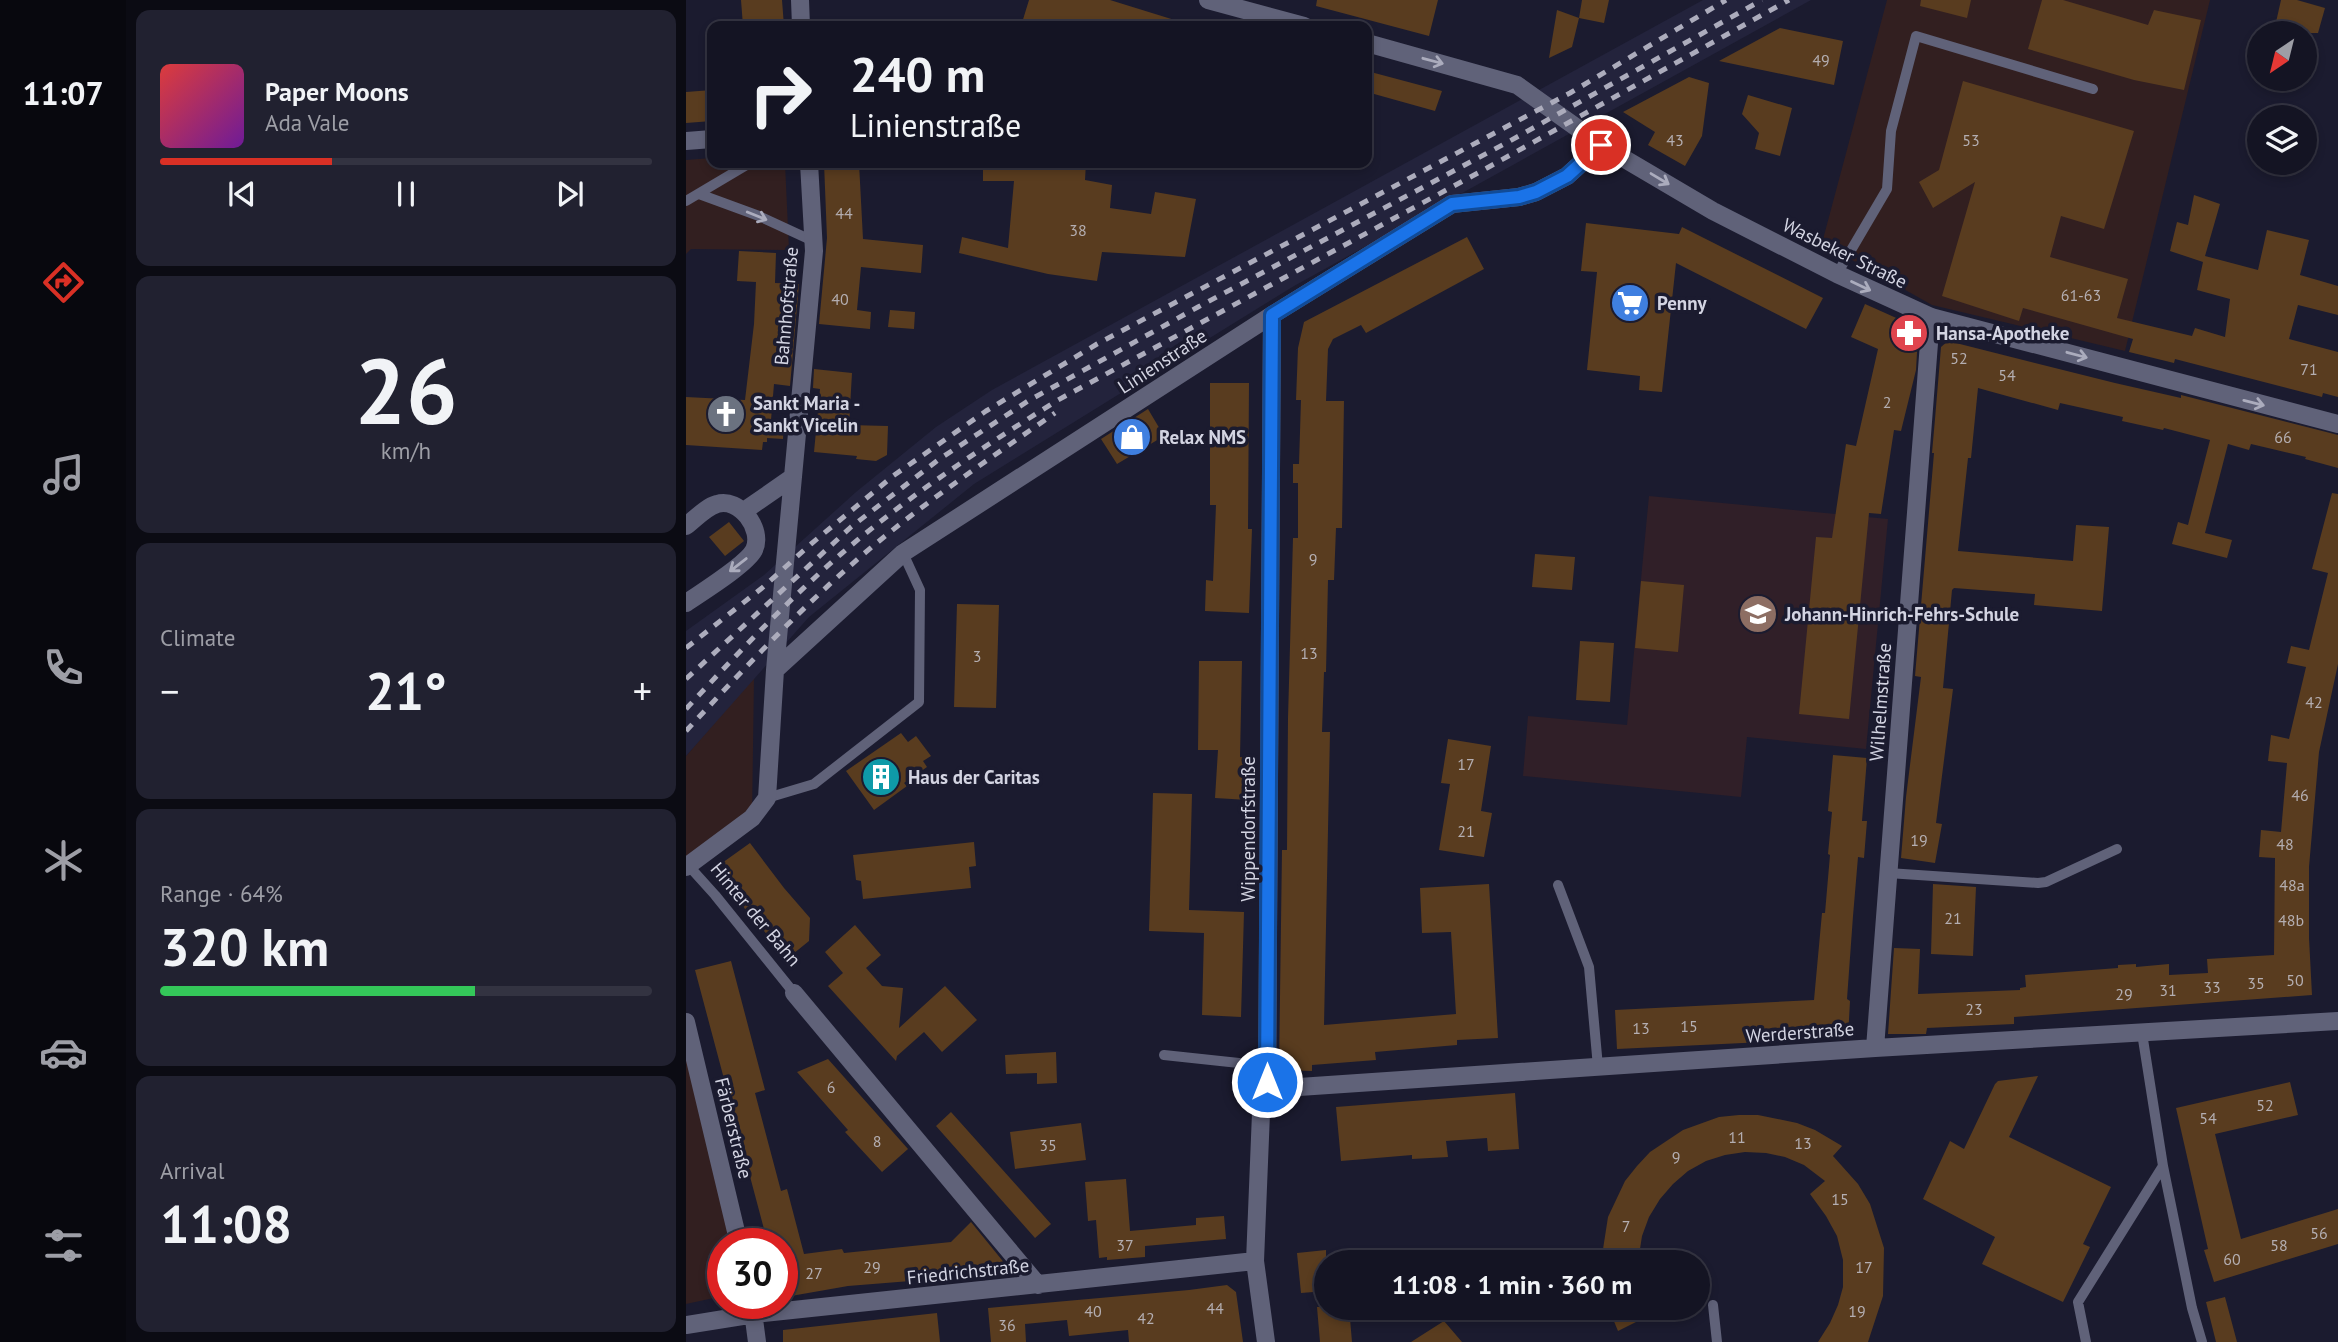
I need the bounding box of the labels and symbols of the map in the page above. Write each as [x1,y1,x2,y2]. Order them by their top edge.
north arrow [2247,21,2317,91]
house number: 49 [1812,50,1830,70]
one-way arrow [1421,55,1444,68]
pin [1571,115,1631,175]
house number: 43 [1666,130,1684,150]
house number: 53 [1962,130,1980,150]
one-way arrow [1650,172,1670,186]
house number: 44 [835,203,853,223]
one-way arrow [745,210,767,223]
street label: Wasbeker Straße [1779,212,1911,294]
house number: 38 [1069,220,1087,240]
street label: Bahnhofstraße [769,246,803,366]
one-way arrow [1850,279,1871,293]
supermarket icon: Penny [1609,282,1651,324]
house number: 61-63 [2061,285,2101,305]
house number: 40 [831,289,849,309]
place label: Penny [1657,291,1708,315]
pharmacy icon: Hansa-Apotheke [1888,312,1930,354]
place label: Hansa-Apotheke [1936,321,2069,345]
street label: Linienstraße [1113,323,1211,399]
house number: 52 [1950,348,1968,368]
one-way arrow [2066,350,2088,363]
house number: 71 [2300,359,2318,379]
house number: 54 [1998,365,2016,385]
place label: Sankt Maria - Sankt Vicelin [753,391,860,437]
house number: 2 [1883,392,1891,412]
church icon: Sankt Maria - Sankt Vicelin [705,393,747,435]
one-way arrow [2243,397,2265,410]
shop icon: Relax NMS [1111,416,1153,458]
place label: Relax NMS [1159,425,1246,449]
house number: 66 [2274,427,2292,447]
house number: 9 [1309,549,1317,569]
one-way arrow [729,557,747,573]
school or university icon: Johann-Hinrich-Fehrs-Schule [1737,593,1779,635]
place label: Johann-Hinrich-Fehrs-Schule [1784,602,2019,626]
street label: Wilhelmstraße [1864,642,1896,762]
house number: 13 [1300,643,1318,663]
house number: 3 [973,646,981,666]
house number: 42 [2305,692,2323,712]
house number: 17 [1457,754,1475,774]
building icon: Haus der Caritas [860,756,902,798]
street label: Wippendorfstraße [1236,756,1260,902]
place label: Haus der Caritas [908,765,1040,789]
house number: 46 [2291,785,2309,805]
house number: 21 [1457,821,1475,841]
house number: 19 [1910,830,1928,850]
house number: 48 [2276,834,2294,854]
street label: Hinter der Bahn [706,857,806,971]
house number: 48a [2279,875,2305,895]
house number: 21 [1944,908,1962,928]
house number: 48b [2278,910,2304,930]
house number: 50 [2286,970,2304,990]
house number: 35 [2247,973,2265,993]
house number: 33 [2203,977,2221,997]
house number: 31 [2159,980,2177,1000]
house number: 29 [2115,984,2133,1004]
house number: 23 [1965,999,1983,1019]
house number: 15 [1680,1016,1698,1036]
street label: Werderstraße [1745,1016,1855,1048]
house number: 13 [1632,1018,1650,1038]
position arrow [1230,1045,1304,1119]
street label: Färberstraße [710,1075,758,1181]
house number: 6 [827,1077,835,1097]
house number: 52 [2256,1095,2274,1115]
house number: 54 [2199,1108,2217,1128]
house number: 11 [1728,1127,1746,1147]
house number: 8 [873,1131,881,1151]
house number: 13 [1794,1133,1812,1153]
house number: 35 [1039,1135,1057,1155]
house number: 9 [1672,1147,1680,1167]
house number: 15 [1831,1189,1849,1209]
house number: 7 [1622,1216,1630,1236]
house number: 56 [2310,1223,2328,1243]
speed limit sign: 30 [707,1228,798,1319]
house number: 37 [1116,1235,1134,1255]
house number: 58 [2270,1235,2288,1255]
house number: 60 [2223,1249,2241,1269]
street label: Friedrichstraße [906,1253,1030,1289]
house number: 29 [863,1257,881,1277]
house number: 17 [1855,1257,1873,1277]
house number: 27 [805,1263,823,1283]
house number: 44 [1206,1298,1224,1318]
house number: 40 [1084,1301,1102,1321]
house number: 19 [1848,1301,1866,1321]
house number: 42 [1137,1308,1155,1328]
house number: 36 [998,1315,1016,1335]

